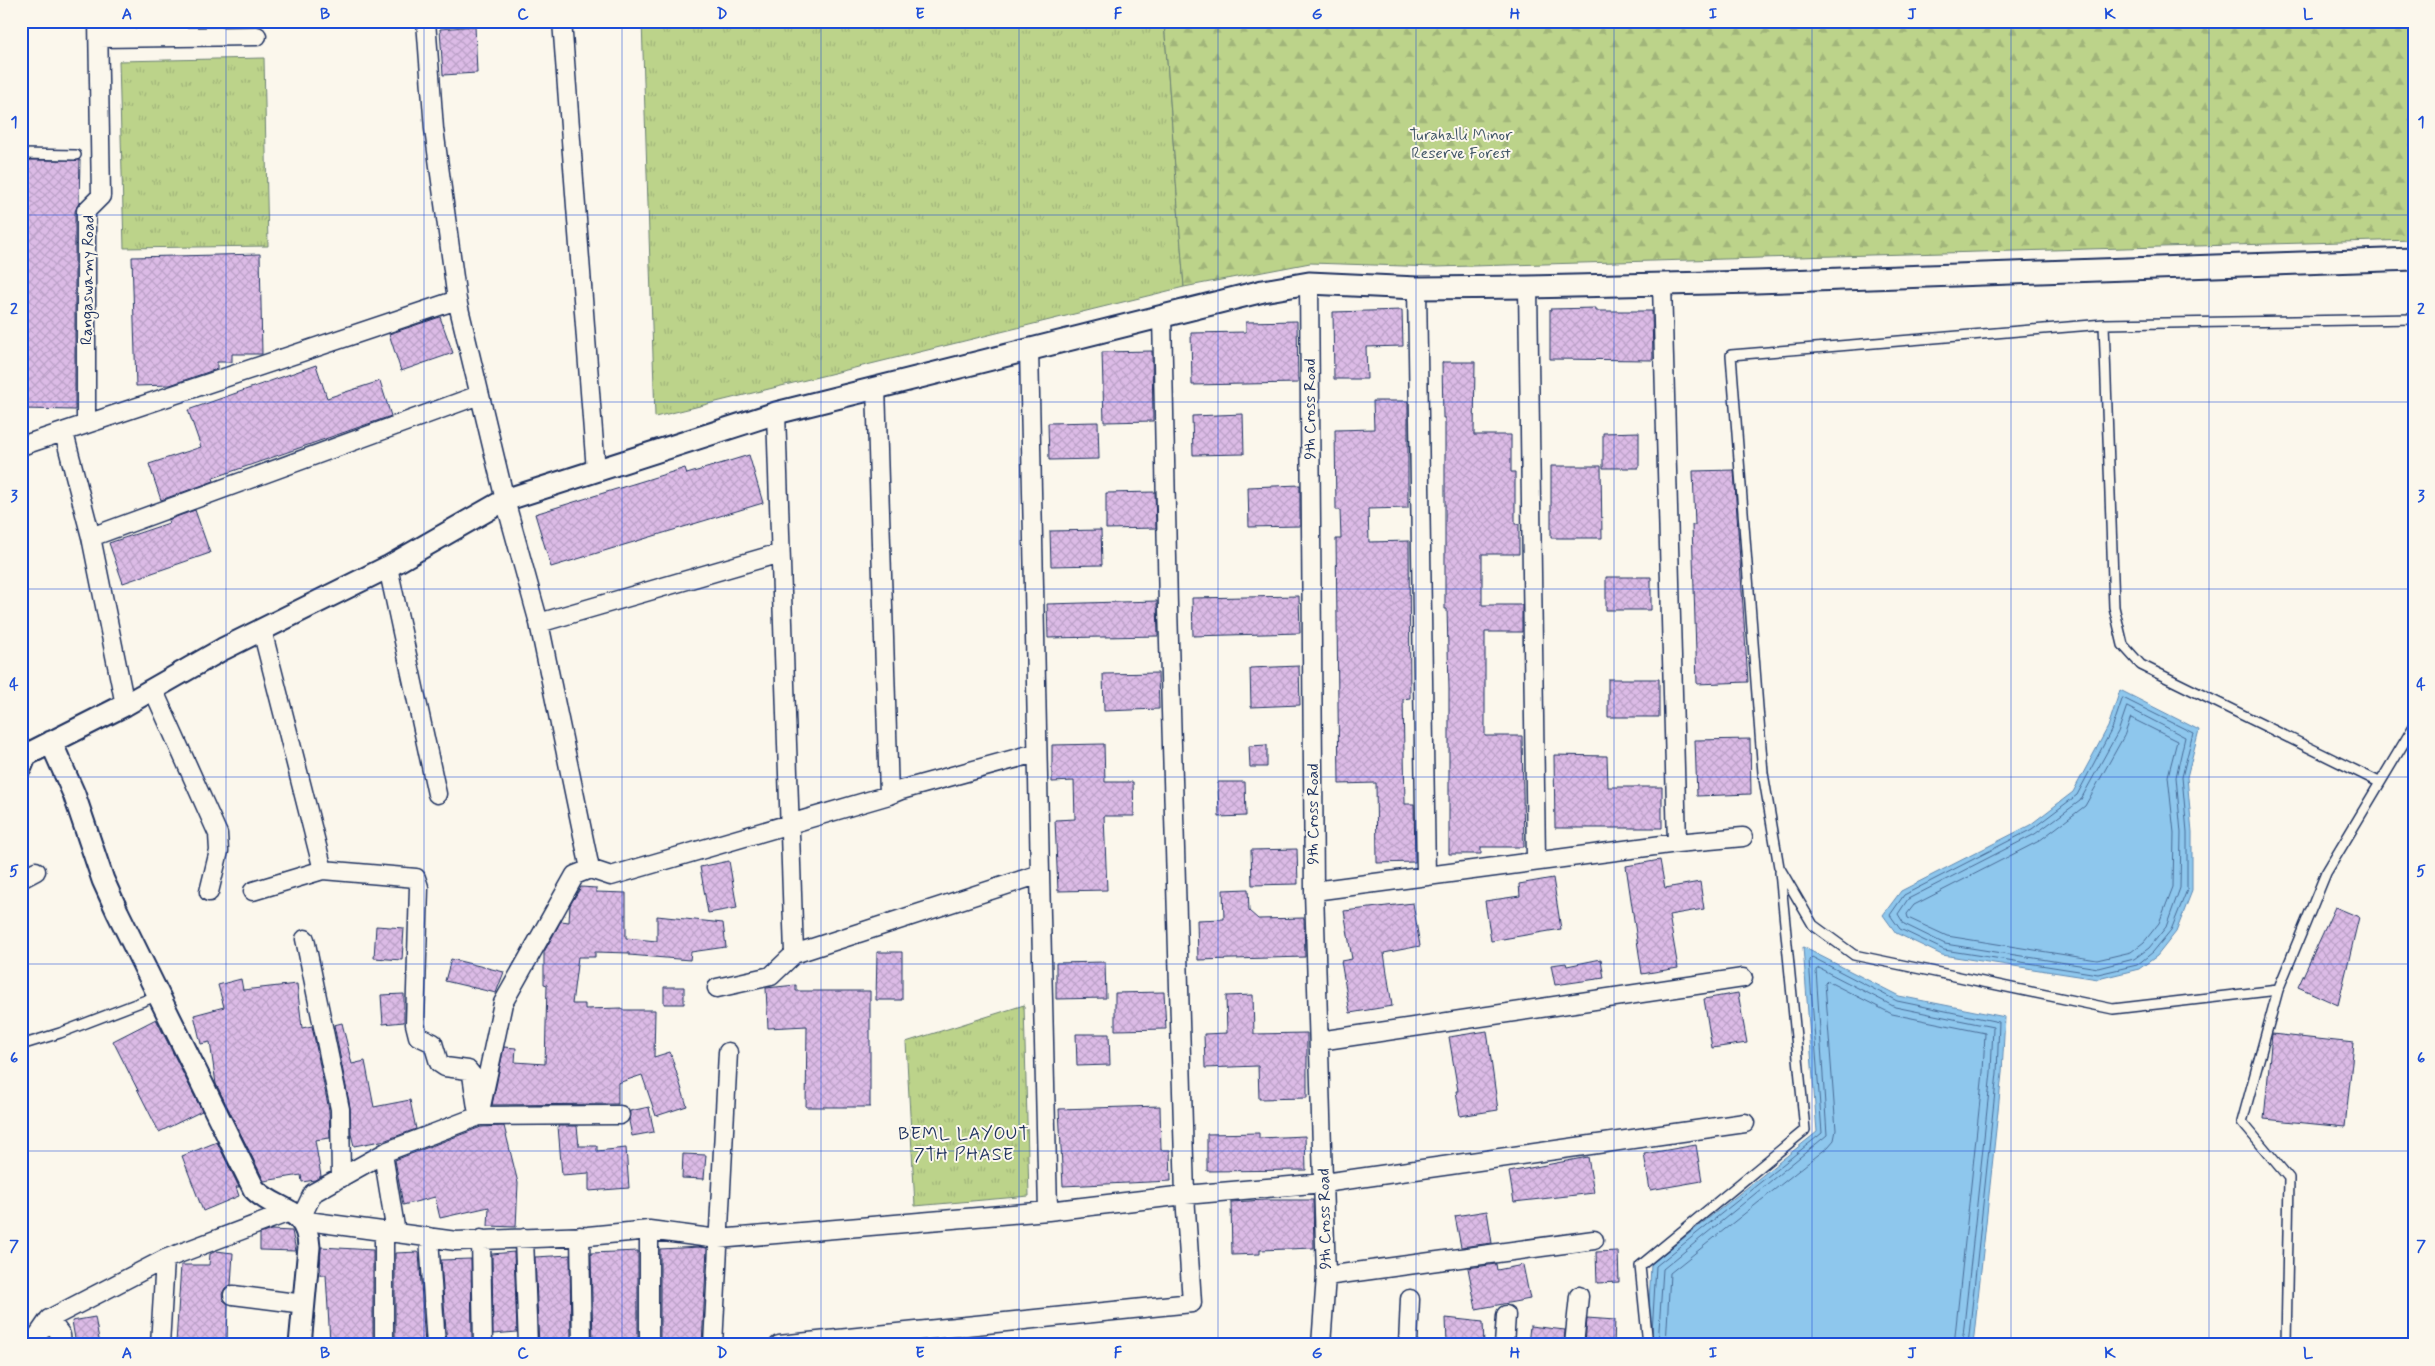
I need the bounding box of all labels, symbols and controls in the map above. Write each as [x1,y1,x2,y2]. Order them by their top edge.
text: A [122,4,132,25]
text: B [320,4,330,25]
text: C [517,4,529,25]
text: D [716,4,728,25]
text: E [915,4,925,25]
text: F [1114,4,1123,25]
text: G [1312,4,1323,25]
text: H [1510,4,1521,25]
text: I [1709,4,1718,25]
text: J [1907,4,1917,25]
text: K [2104,4,2116,25]
text: L [2303,4,2314,25]
text: 1 [10,112,18,133]
text: 1 [2417,112,2425,133]
park label: Turahalli Minor Reserve Forest [1409,125,1513,164]
street label: Rangaswamy Road [76,215,101,345]
text: 2 [10,299,18,320]
text: 2 [2417,299,2425,320]
street label: 9th Cross Road [1300,358,1321,460]
text: 3 [10,486,18,507]
text: 3 [2417,486,2425,507]
text: 4 [9,674,19,695]
text: 4 [2416,674,2426,695]
street label: 9th Cross Road [1303,763,1324,865]
text: 5 [9,861,19,882]
text: 5 [2416,861,2426,882]
text: 6 [10,1048,18,1069]
text: 6 [2417,1048,2425,1069]
district label: BEML LAYOUT 7TH PHASE [898,1122,1030,1167]
street label: 9th Cross Road [1314,1168,1336,1270]
text: 7 [9,1236,19,1257]
text: 7 [2416,1236,2426,1257]
text: A [122,1343,132,1364]
text: B [320,1343,330,1364]
text: C [517,1343,529,1364]
text: D [716,1343,728,1364]
text: E [915,1343,925,1364]
text: F [1114,1343,1123,1364]
text: G [1312,1343,1323,1364]
text: H [1510,1343,1521,1364]
text: I [1709,1343,1718,1364]
text: J [1907,1343,1917,1364]
text: K [2104,1343,2116,1364]
text: L [2303,1343,2314,1364]

